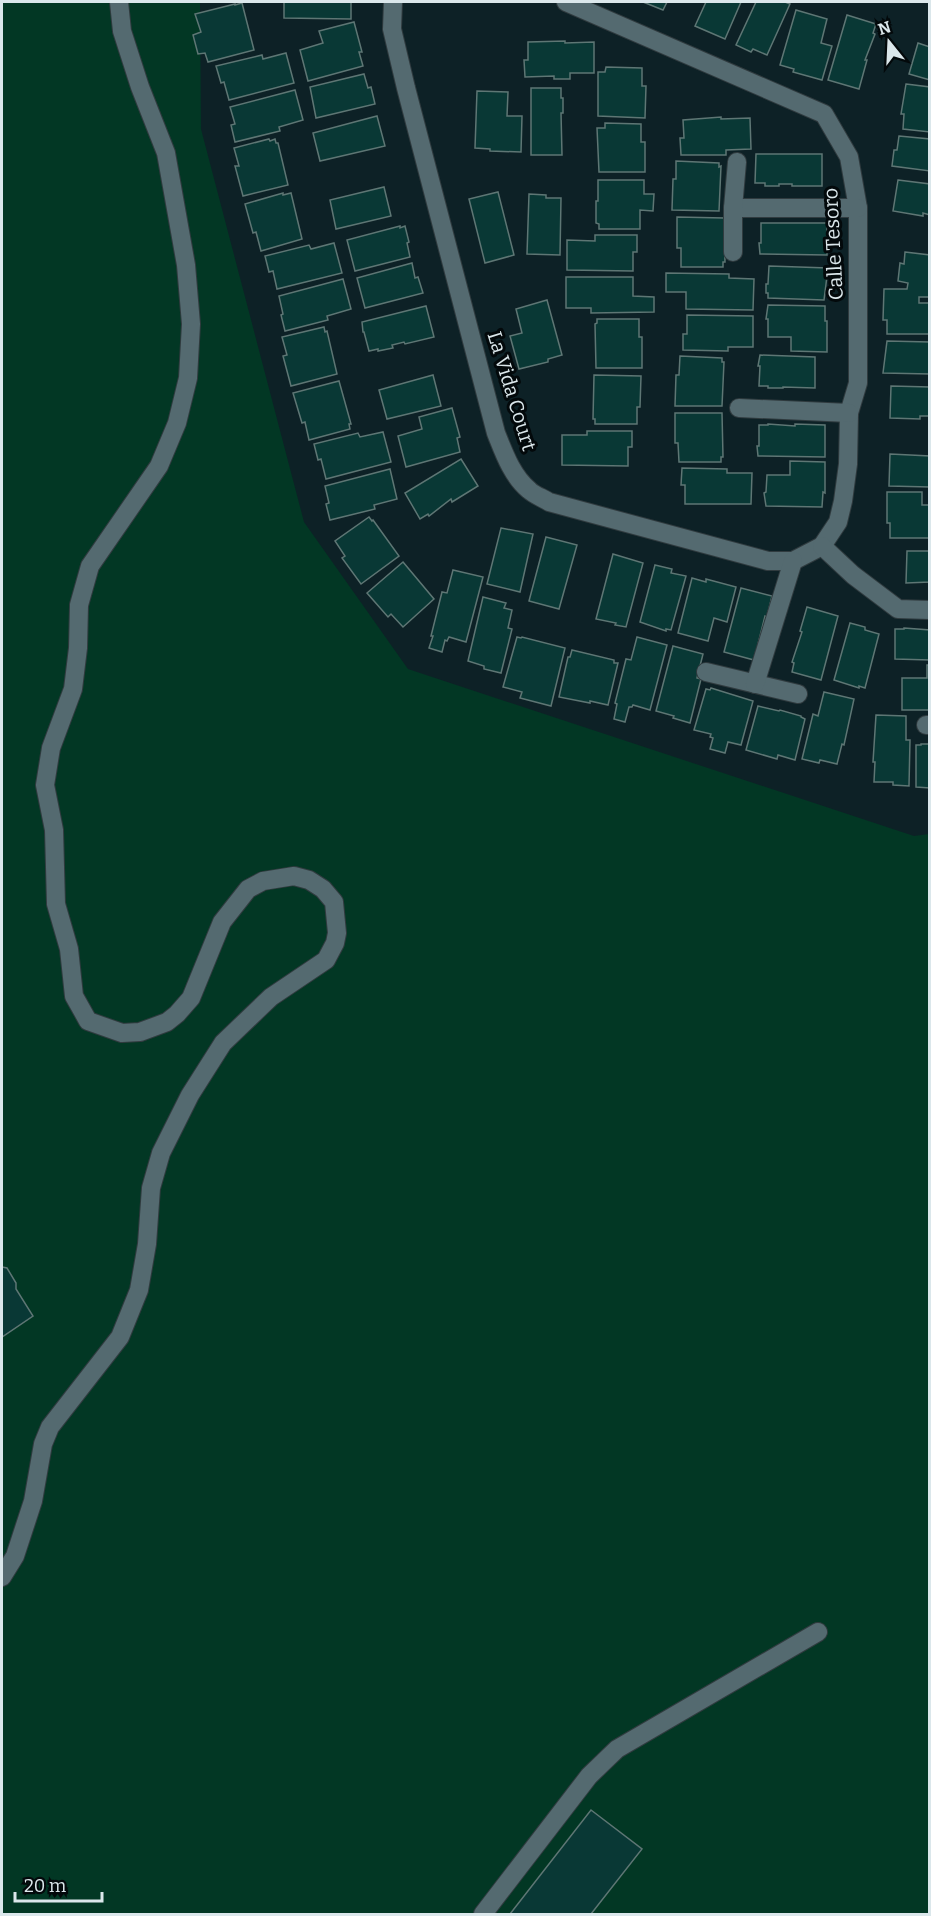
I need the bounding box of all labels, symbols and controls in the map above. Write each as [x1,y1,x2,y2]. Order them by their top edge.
north arrow [859,12,919,72]
text: N [876,17,893,39]
street label: Calle Tesoro [818,187,848,301]
street label: La Vida Court [482,328,542,454]
scale bar [15,1865,102,1903]
text: 20 m [24,1875,66,1897]

